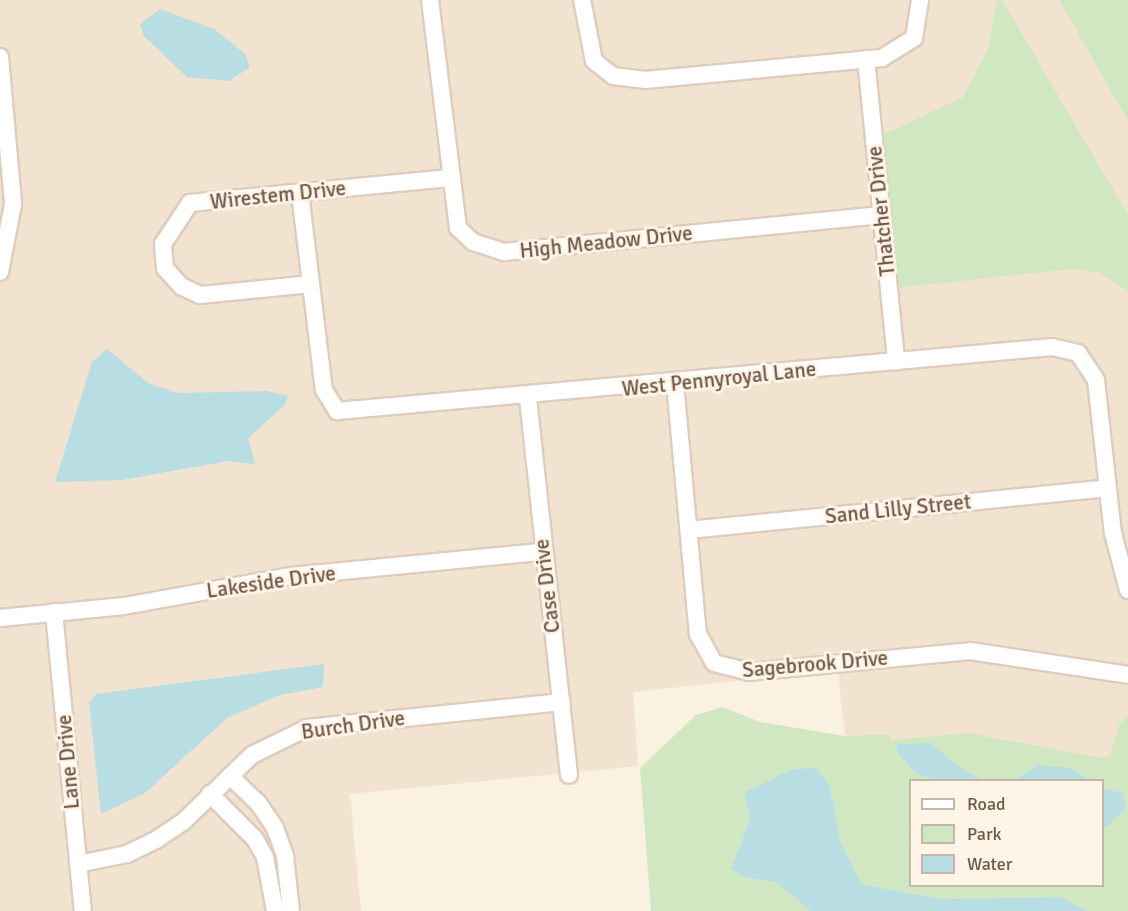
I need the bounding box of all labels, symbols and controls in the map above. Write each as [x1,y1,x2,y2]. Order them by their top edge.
street label: Thatcher Drive [862,145,900,277]
street label: Wirestem Drive [209,175,347,215]
street label: High Meadow Drive [518,220,694,264]
street label: West Pennyroyal Lane [621,356,817,402]
street label: Sand Lilly Street [824,489,972,529]
street label: Case Drive [529,538,565,634]
street label: Lakeside Drive [205,560,337,604]
street label: Sagebrook Drive [741,645,889,683]
street label: Burch Drive [300,705,406,745]
street label: Lane Drive [51,714,85,810]
legend [909,779,1104,887]
text: Road [967,793,1006,815]
text: Park [967,823,1002,845]
text: Water [967,853,1012,875]

